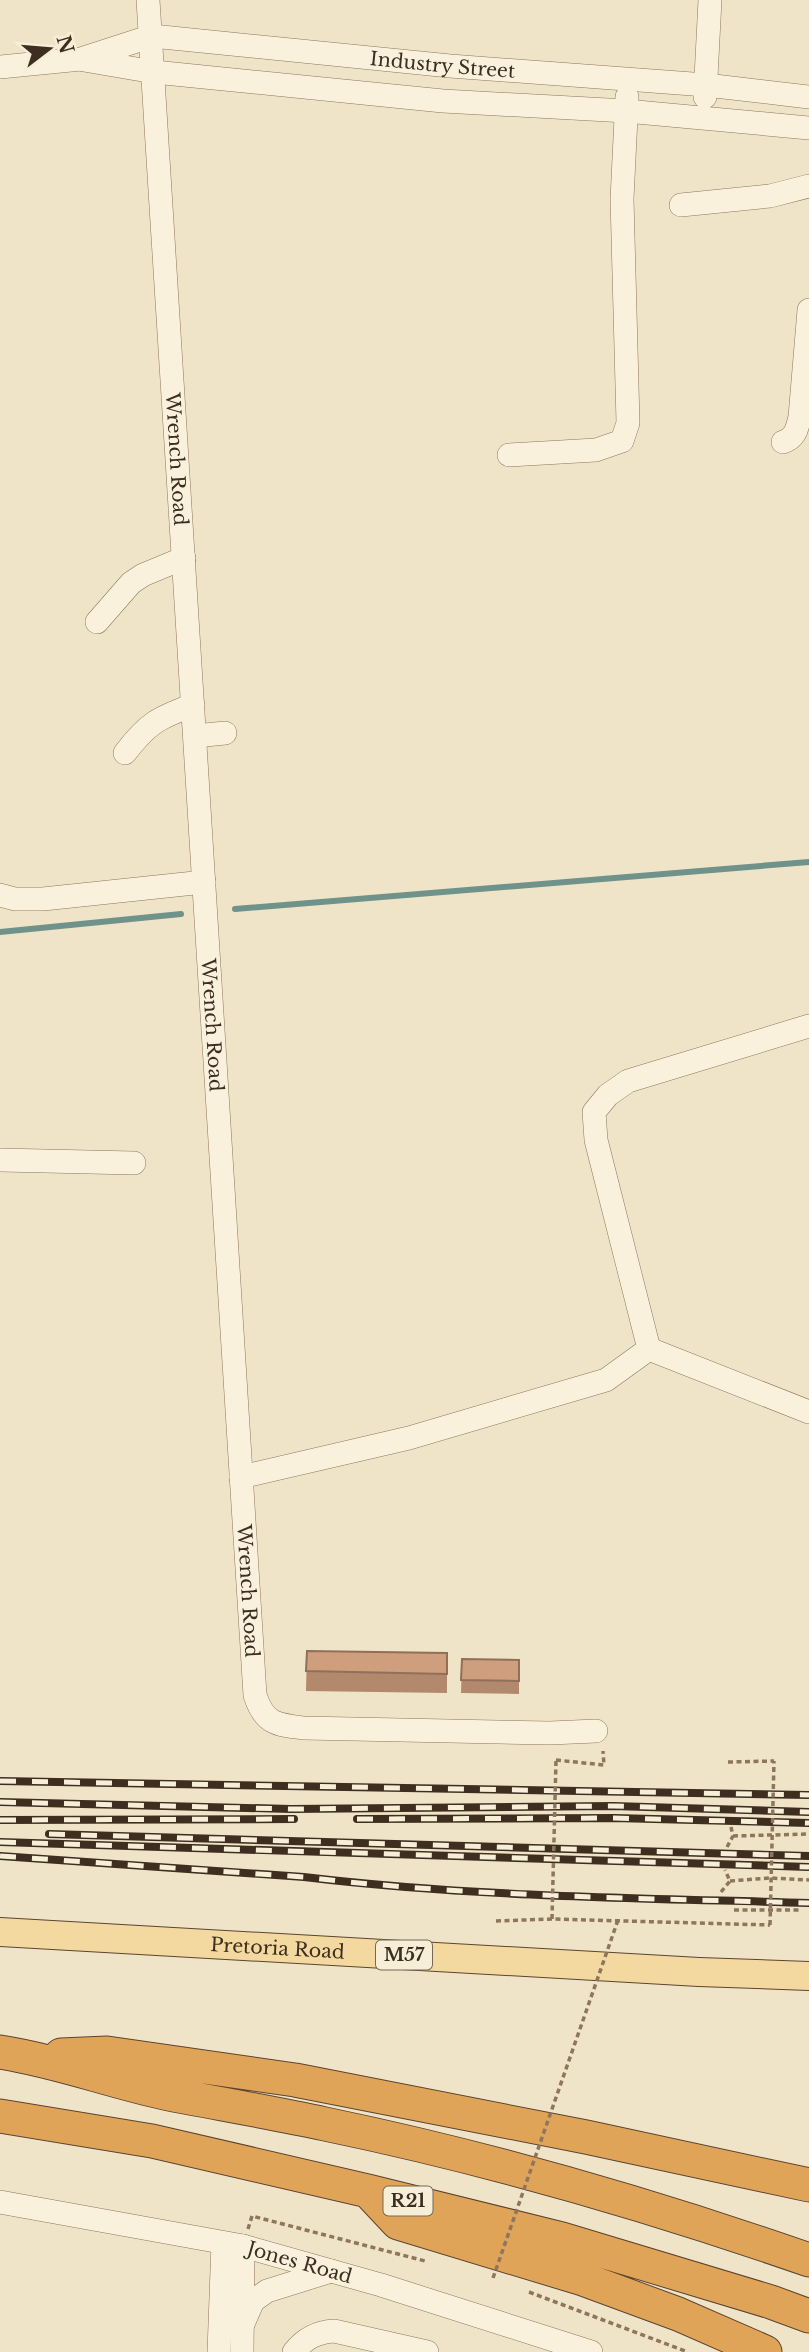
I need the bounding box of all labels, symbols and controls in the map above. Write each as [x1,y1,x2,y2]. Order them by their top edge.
north arrow [14,14,84,84]
text: N [51,33,78,56]
street label: Industry Street [369,47,517,83]
street label: Wrench Road [161,391,192,527]
street label: Wrench Road [196,957,228,1092]
street label: Wrench Road [232,1523,264,1658]
street label: Pretoria Road [210,1933,345,1964]
road number: M57 [376,1940,432,1969]
road number: R21 [384,2186,432,2216]
street label: Jones Road [242,2236,355,2288]

